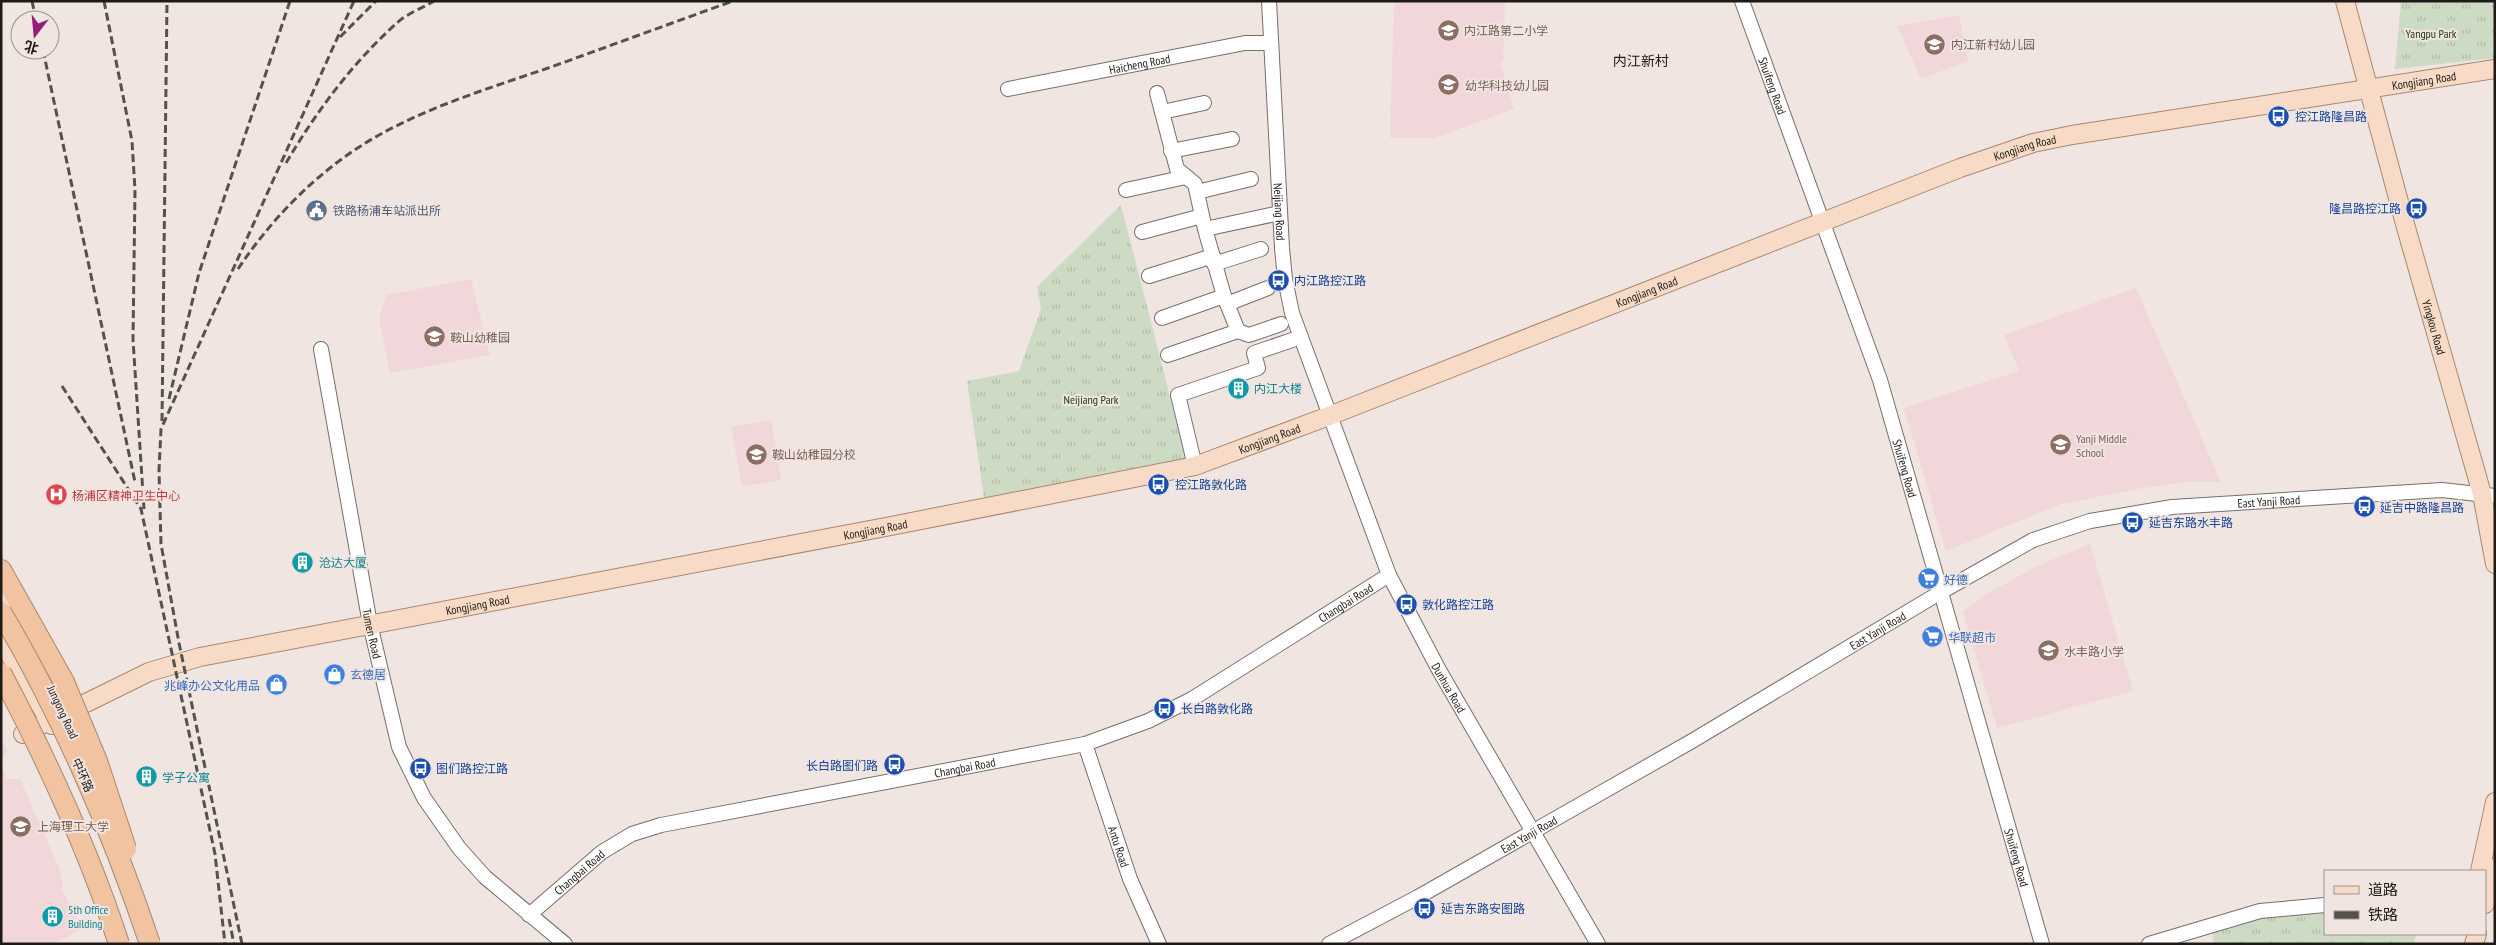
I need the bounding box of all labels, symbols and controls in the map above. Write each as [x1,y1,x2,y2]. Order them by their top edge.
north arrow [10,10,60,60]
school or university icon: 内江路第二小学 [1436,18,1460,42]
place label: 内江路第二小学 [1464,23,1548,38]
park label: Yangpu Park [2406,26,2457,41]
school or university icon: 内江新村幼儿园 [1923,32,1947,56]
text: 北 [22,37,41,58]
place label: 内江新村幼儿园 [1951,37,2035,52]
street label: Haicheng Road [1108,50,1171,77]
district label: 内江新村 [1613,52,1669,70]
street label: Shuifeng Road [1756,55,1790,116]
street label: Kongjiang Road [2391,68,2457,92]
school or university icon: 幼华科技幼儿园 [1437,73,1461,97]
place label: 幼华科技幼儿园 [1465,78,1549,93]
bus stop icon: 控江路隆昌路 [2267,104,2291,128]
place label: 控江路隆昌路 [2295,109,2367,124]
street label: Kongjiang Road [1992,131,2057,163]
street label: Neijiang Road [1271,183,1289,241]
bus stop icon: 隆昌路控江路 [2405,196,2429,220]
public building icon: 铁路杨浦车站派出所 [305,198,329,222]
place label: 隆昌路控江路 [2329,201,2401,216]
place label: 铁路杨浦车站派出所 [333,203,441,218]
bus stop icon: 内江路控江路 [1266,268,1290,292]
street label: Kongjiang Road [1614,272,1679,310]
place label: 内江路控江路 [1294,273,1366,288]
street label: Yingkou Road [2419,298,2449,356]
school or university icon: 鞍山幼稚园 [422,325,446,349]
place label: 鞍山幼稚园 [450,330,510,345]
building icon: 内江大楼 [1226,376,1250,400]
place label: 内江大楼 [1254,381,1302,396]
park label: Neijiang Park [1064,392,1119,407]
street label: Kongjiang Road [1236,420,1302,457]
place label: Yanji Middle School [2076,431,2127,460]
school or university icon: Yanji Middle School [2048,433,2072,457]
street label: Shuifeng Road [1890,437,1921,499]
school or university icon: 鞍山幼稚园分校 [744,442,768,466]
place label: 鞍山幼稚园分校 [772,447,856,462]
bus stop icon: 控江路敦化路 [1147,472,1171,496]
place label: 控江路敦化路 [1175,477,1247,492]
hospital icon: 杨浦区精神卫生中心 [44,483,68,507]
place label: 杨浦区精神卫生中心 [72,488,180,503]
street label: East Yanji Road [2237,491,2301,510]
bus stop icon: 延吉中路隆昌路 [2352,495,2376,519]
place label: 延吉中路隆昌路 [2380,500,2464,515]
bus stop icon: 延吉东路水丰路 [2121,510,2145,534]
street label: Kongjiang Road [842,515,909,542]
place label: 延吉东路水丰路 [2149,515,2233,530]
building icon: 沧达大厦 [291,550,315,574]
place label: 沧达大厦 [319,555,367,570]
supermarket icon: 好德 [1916,567,1940,591]
place label: 好德 [1944,572,1968,587]
street label: Changbai Road [1315,580,1376,625]
street label: Kongjiang Road [444,591,511,618]
bus stop icon: 敦化路控江路 [1394,592,1418,616]
place label: 敦化路控江路 [1422,597,1494,612]
street label: Tumen Road [360,607,385,660]
street label: East Yanji Road [1847,608,1908,653]
supermarket icon: 华联超市 [1920,625,1944,649]
place label: 华联超市 [1948,630,1996,645]
school or university icon: 水丰路小学 [2036,639,2060,663]
place label: 水丰路小学 [2064,644,2124,659]
street label: Dunhua Road [1429,660,1469,715]
shop icon: 玄德居 [322,662,346,686]
place label: 玄德居 [350,667,386,682]
shop icon: 兆峰办公文化用品 [264,673,288,697]
place label: 兆峰办公文化用品 [164,678,260,693]
street label: Jungong Road [44,682,82,741]
bus stop icon: 长白路敦化路 [1153,696,1177,720]
place label: 长白路敦化路 [1181,701,1253,716]
bus stop icon: 长白路图们路 [882,753,906,777]
street label: Changbai Road [933,754,996,780]
street label: 中环路 [69,755,97,795]
bus stop icon: 图们路控江路 [408,756,432,780]
place label: 长白路图们路 [806,758,878,773]
place label: 图们路控江路 [436,761,508,776]
building icon: 学子公寓 [134,765,158,789]
place label: 学子公寓 [162,770,210,785]
street label: East Yanji Road [1498,812,1560,856]
school or university icon: 上海理工大学 [9,814,33,838]
place label: 上海理工大学 [37,819,109,834]
street label: Antu Road [1105,824,1133,869]
street label: Shuifeng Road [2002,827,2033,888]
street label: Changbai Road [551,846,607,898]
legend [2324,870,2486,935]
text: 道路 [2368,880,2398,899]
bus stop icon: 延吉东路安图路 [1413,896,1437,920]
place label: 延吉东路安图路 [1441,901,1525,916]
place label: 5th Office Building [68,902,109,931]
building icon: 5th Office Building [40,904,64,928]
text: 铁路 [2368,905,2398,924]

